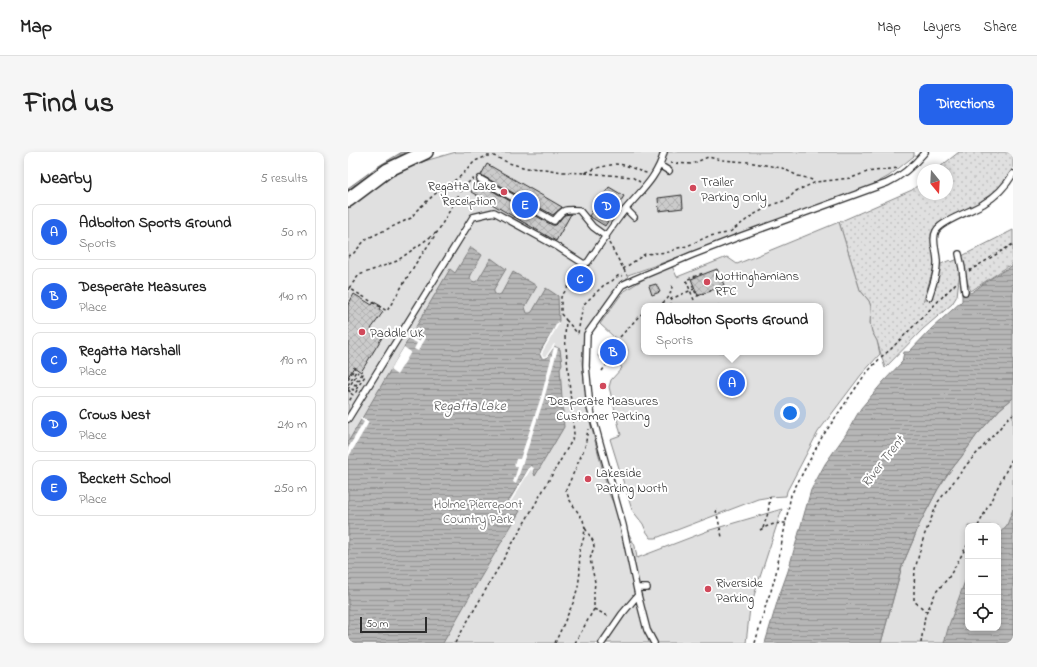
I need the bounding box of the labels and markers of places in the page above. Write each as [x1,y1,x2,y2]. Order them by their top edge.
place label: Trailer Parking Only [701,173,767,208]
place label: Regatta Lake Receiption [428,177,496,211]
marker: Trailer Parking Only [688,183,698,193]
marker: Regatta Lake Receiption [499,187,509,197]
pin: E [512,190,538,220]
pin: D [594,191,620,221]
pin: C [567,264,593,294]
place label: Nottinghamians RFC [715,267,799,301]
marker: Nottinghamians RFC [702,277,712,287]
place label: Paddle UK [370,324,425,343]
marker: Paddle UK [357,327,367,337]
pin: B [600,337,626,367]
pin: A [719,368,745,398]
marker: Desperate Measures Customer Parking [598,381,608,391]
place label: Desperate Measures Customer Parking [547,392,659,427]
place label: Lakeside Parking North [596,464,667,499]
marker: Lakeside Parking North [583,474,593,484]
place label: Riverside Parking [716,574,763,609]
marker: Riverside Parking [703,584,713,594]

